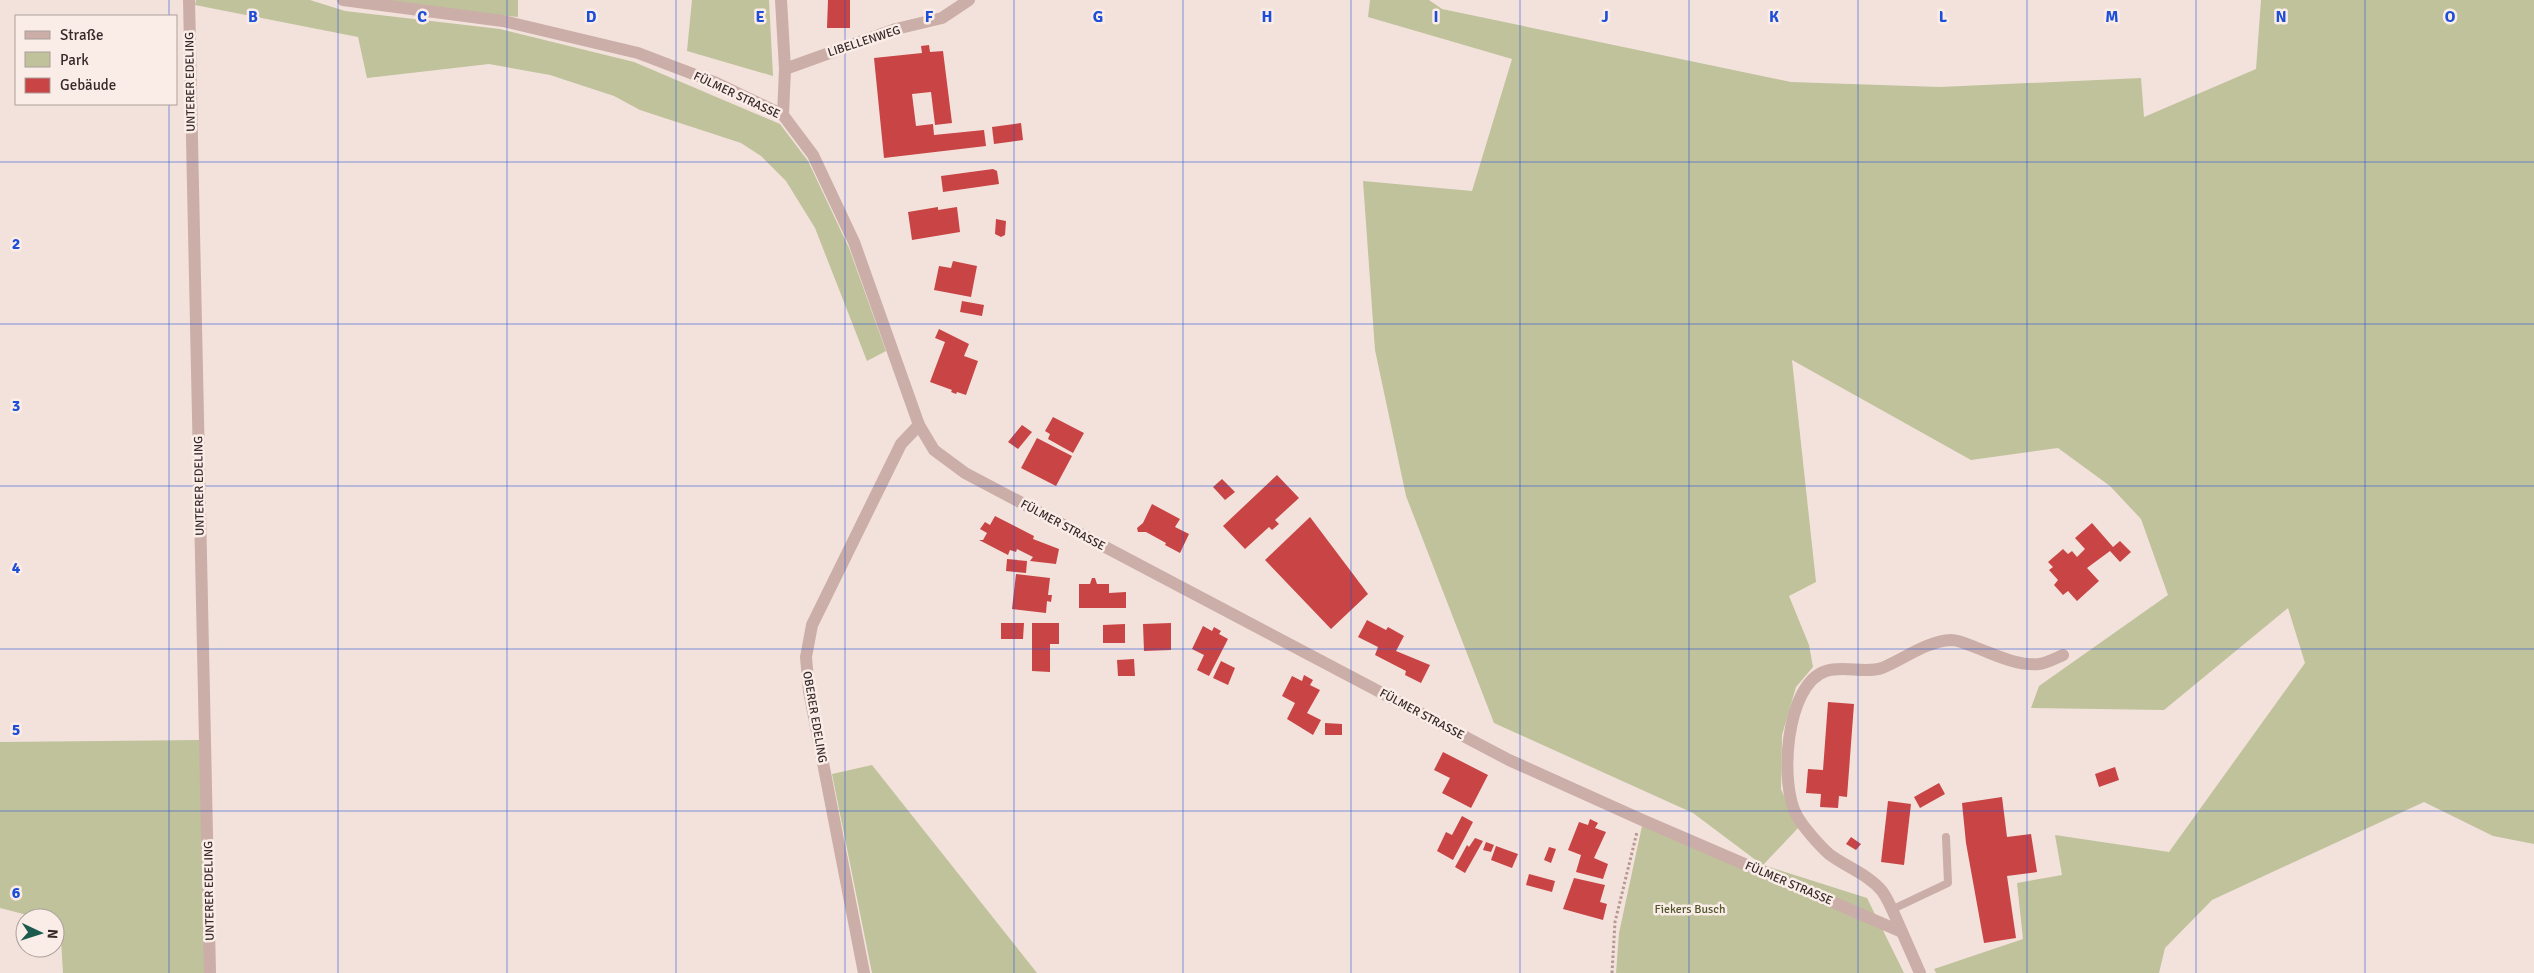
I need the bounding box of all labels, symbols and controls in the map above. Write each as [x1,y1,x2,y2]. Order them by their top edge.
text: B [248,7,258,27]
text: C [417,7,427,27]
text: D [586,7,597,27]
text: E [755,7,765,27]
text: F [925,7,934,27]
text: G [1093,7,1103,27]
text: H [1262,7,1272,27]
text: I [1433,7,1439,27]
text: J [1601,7,1609,27]
text: K [1769,7,1779,27]
text: L [1939,7,1948,27]
text: M [2105,7,2119,27]
text: N [2275,7,2287,27]
text: O [2445,7,2456,27]
legend [15,15,178,105]
street label: LIBELLENWEG [826,23,902,60]
text: Straße [60,26,104,44]
street label: UNTERER EDELING [182,32,199,132]
text: Park [60,51,89,69]
street label: FÜLMER STRASSE [691,69,783,122]
text: Gebäude [60,76,116,94]
text: 2 [12,234,20,254]
text: 3 [12,396,20,416]
street label: UNTERER EDELING [191,436,208,536]
street label: FÜLMER STRASSE [1018,497,1108,554]
text: 4 [12,558,21,578]
street label: OBERER EDELING [799,670,830,764]
street label: FÜLMER STRASSE [1377,686,1467,743]
text: 5 [12,720,20,740]
street label: UNTERER EDELING [201,841,218,941]
street label: FÜLMER STRASSE [1743,858,1835,909]
text: 6 [12,883,21,903]
park label: Fiekers Busch [1655,902,1725,917]
north arrow [15,908,65,958]
text: N [44,928,61,939]

